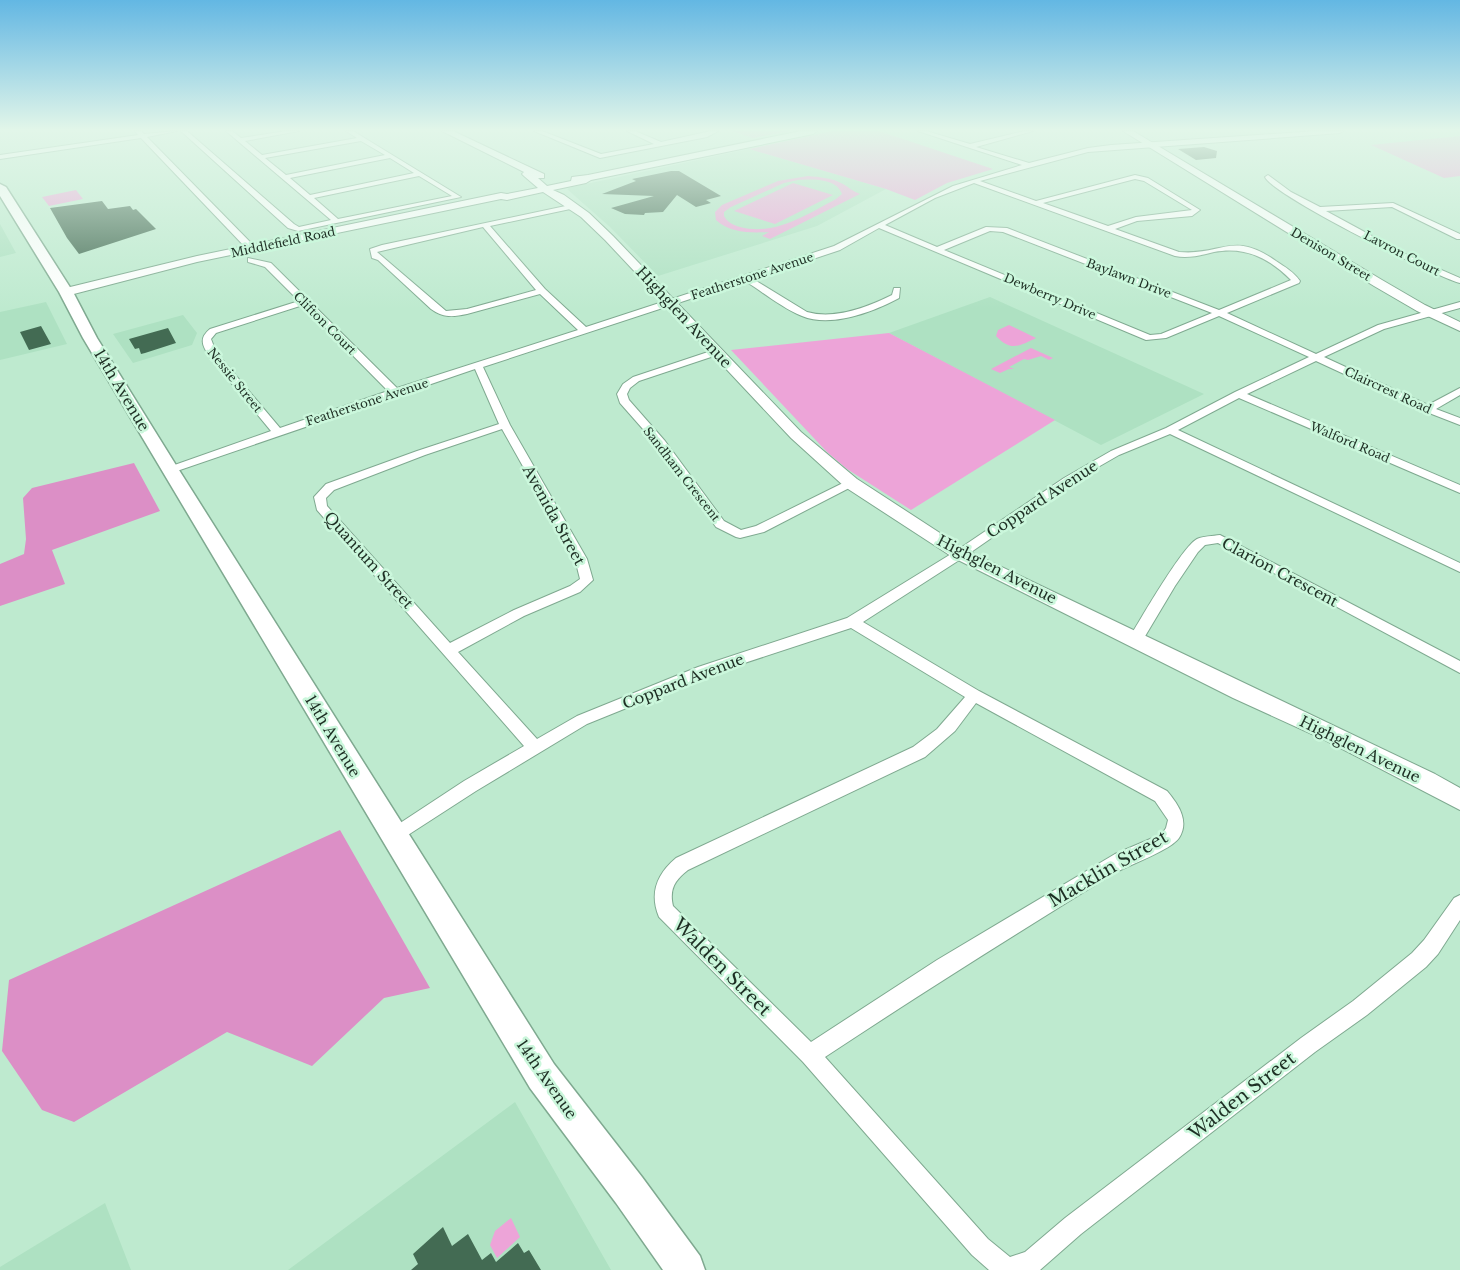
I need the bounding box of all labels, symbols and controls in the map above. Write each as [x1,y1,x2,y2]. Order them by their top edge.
street label: Middlefield Road [229,224,337,260]
street label: Denison Street [1288,224,1374,284]
street label: Lavron Court [1361,227,1443,279]
street label: Featherstone Avenue [689,249,815,303]
street label: Baylawn Drive [1084,255,1174,301]
street label: Highglen Avenue [632,262,736,372]
street label: Dewberry Drive [1002,270,1099,322]
street label: Clifton Court [291,289,360,358]
street label: Nessie Street [204,345,266,416]
street label: 14th Avenue [90,346,154,434]
street label: Claircrest Road [1342,363,1434,417]
street label: Featherstone Avenue [304,375,430,429]
street label: Walford Road [1307,418,1392,466]
street label: Sandham Crescent [640,424,724,525]
street label: Coppard Avenue [983,456,1101,542]
street label: Avenida Street [518,461,589,569]
street label: Quantum Street [320,508,418,613]
street label: Highglen Avenue [934,531,1060,607]
street label: Clarion Crescent [1219,533,1342,611]
street label: Coppard Avenue [620,649,746,713]
street label: 14th Avenue [301,692,365,780]
street label: Highglen Avenue [1297,712,1423,786]
street label: Macklin Street [1044,826,1172,912]
street label: Walden Street [668,913,776,1021]
street label: 14th Avenue [513,1036,581,1122]
street label: Walden Street [1183,1047,1300,1145]

